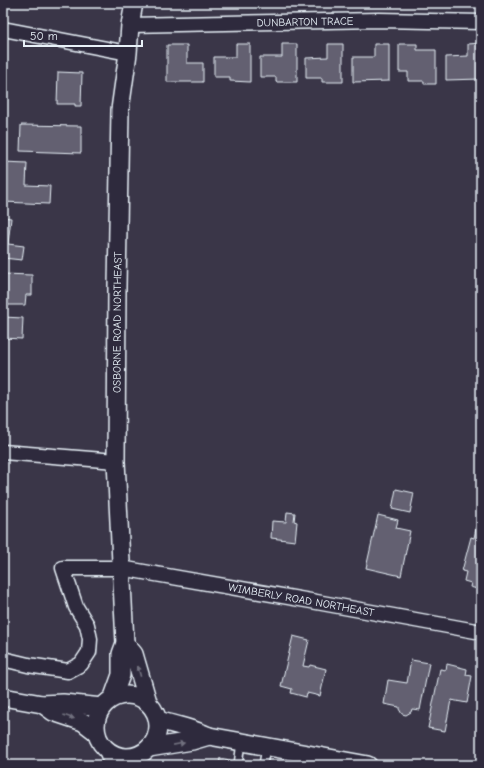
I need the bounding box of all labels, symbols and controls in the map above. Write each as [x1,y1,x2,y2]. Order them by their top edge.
street label: DUNBARTON TRACE [256,15,354,29]
scale bar [24,22,142,48]
text: 50 m [30,29,58,43]
street label: OSBORNE ROAD NORTHEAST [110,251,125,393]
street label: WIMBERLY ROAD NORTHEAST [227,581,376,619]
one-way arrow [136,665,142,677]
one-way arrow [64,715,76,721]
one-way arrow [173,740,186,746]

